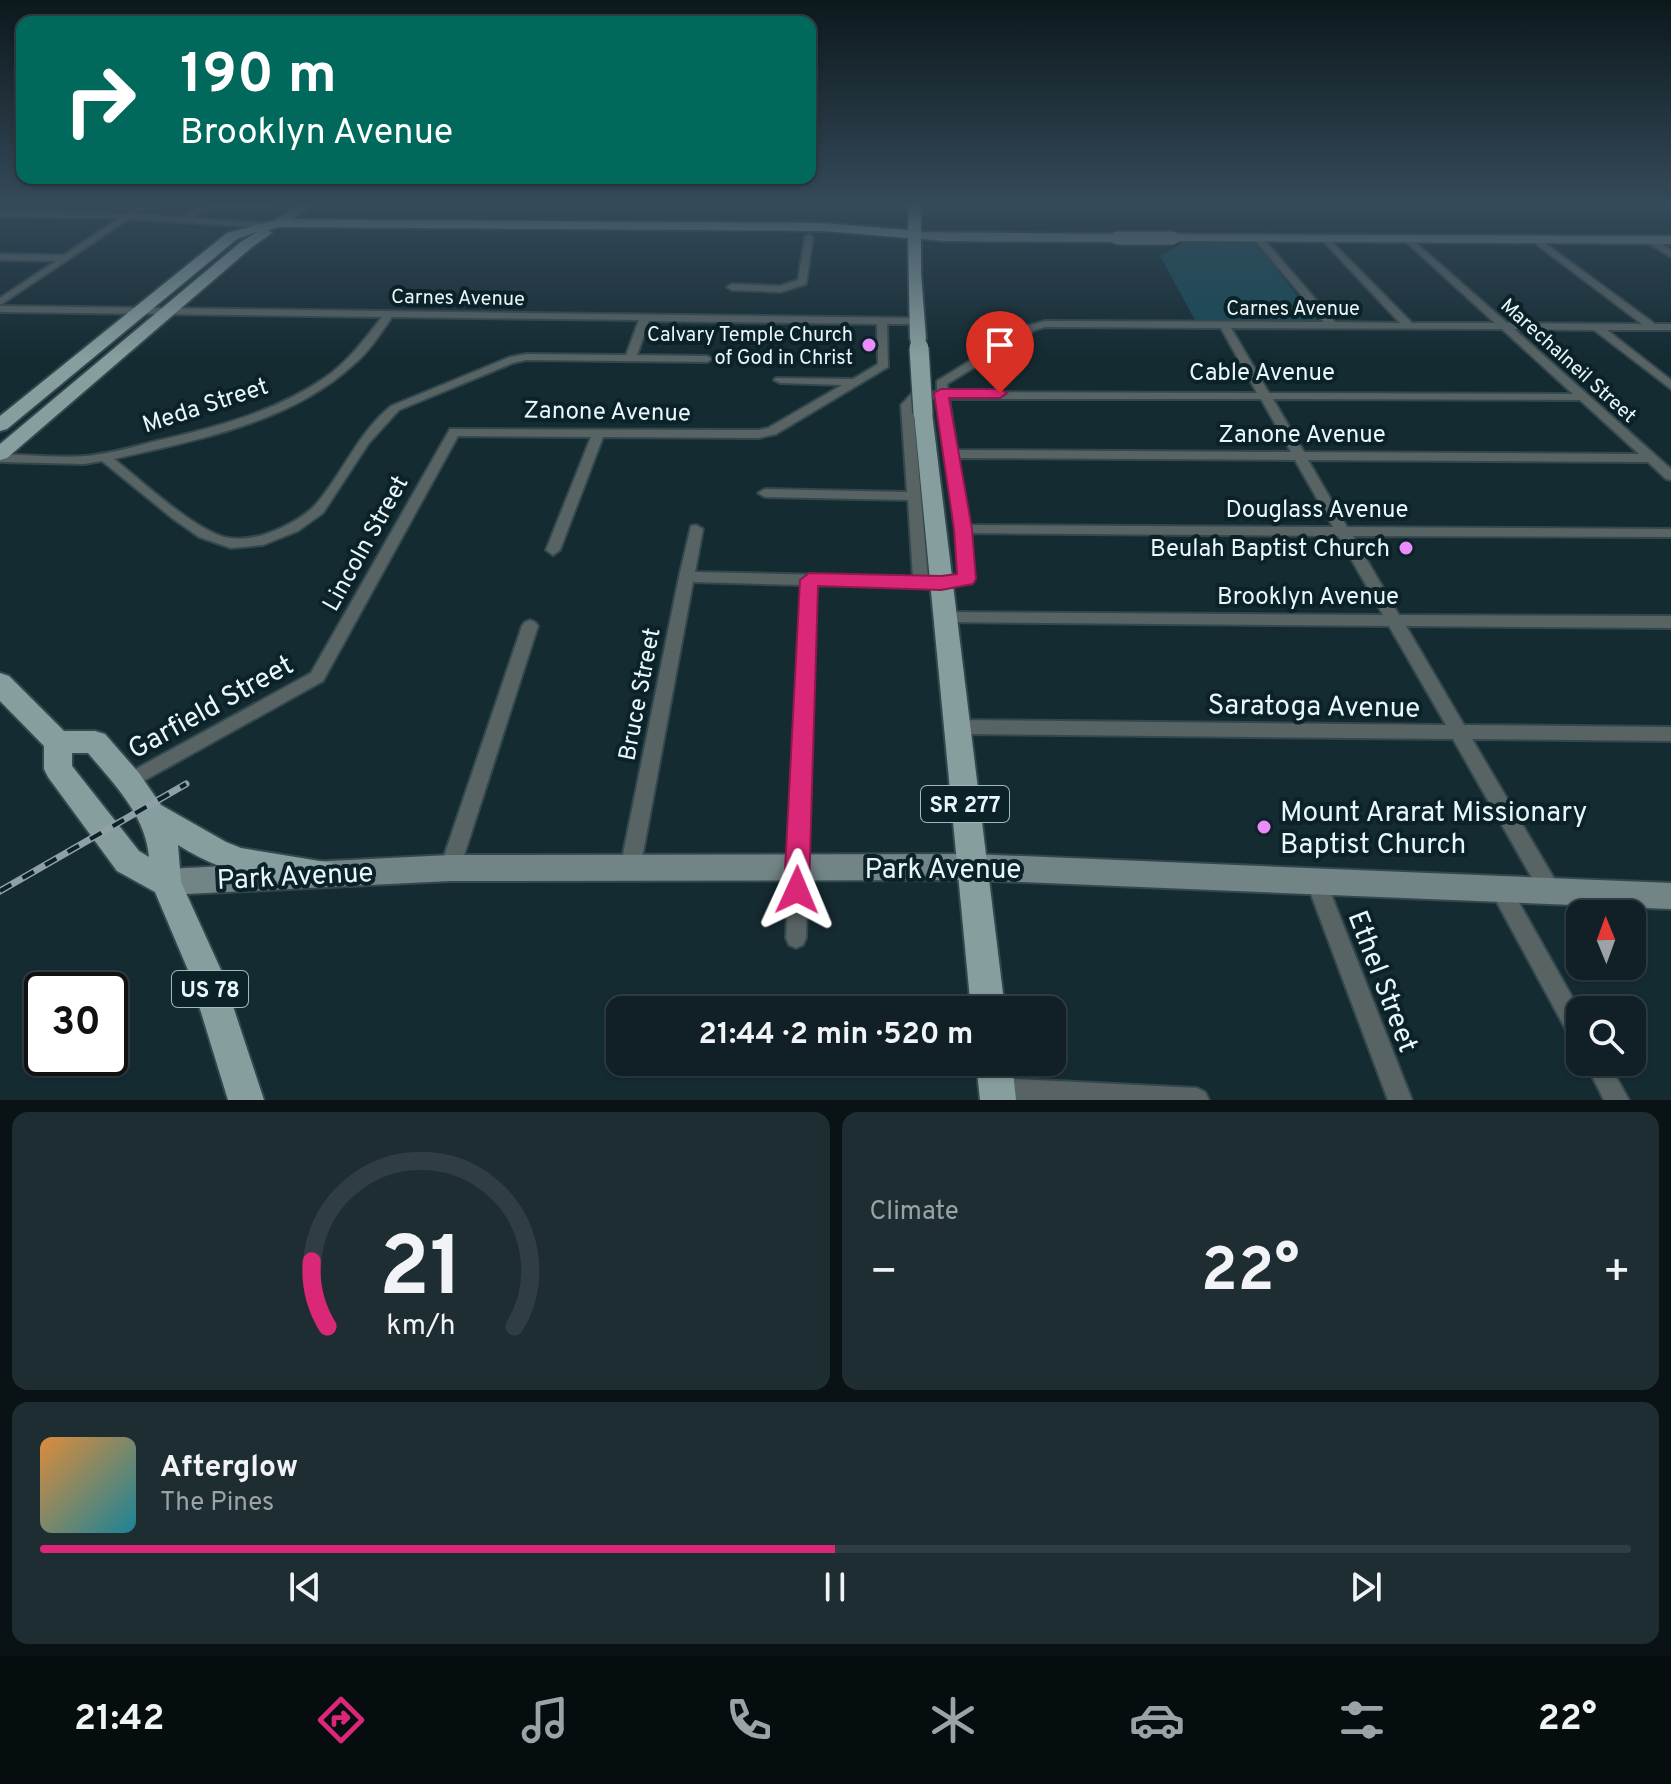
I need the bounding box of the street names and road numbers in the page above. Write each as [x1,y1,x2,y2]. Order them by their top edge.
street label: Carnes Avenue [391,285,525,313]
street label: Marechalneil Street [1494,294,1641,429]
street label: Carnes Avenue [1226,297,1360,323]
street label: Cable Avenue [1189,359,1335,389]
street label: Meda Street [139,372,272,441]
street label: Zanone Avenue [523,397,691,429]
street label: Zanone Avenue [1218,421,1386,451]
street label: Lincoln Street [317,471,416,617]
street label: Douglass Avenue [1226,496,1408,526]
street label: Brooklyn Avenue [1217,583,1399,613]
street label: Bruce Street [613,625,669,764]
street label: Garfield Street [122,648,301,769]
street label: Saratoga Avenue [1207,688,1421,728]
road number: SR 277 [921,786,1009,822]
street label: Park Avenue [865,853,1021,889]
street label: Park Avenue [216,856,374,900]
street label: Ethel Street [1338,906,1425,1058]
road number: US 78 [172,971,248,1007]

